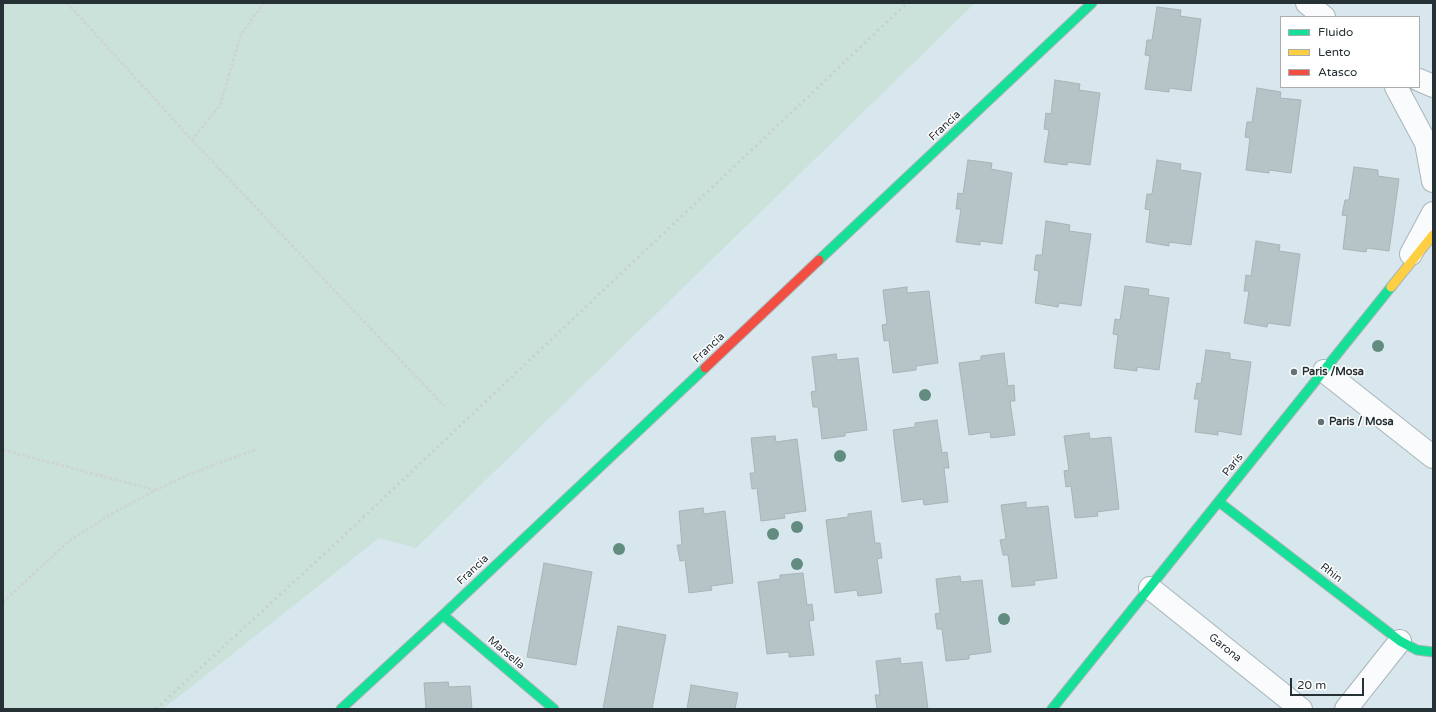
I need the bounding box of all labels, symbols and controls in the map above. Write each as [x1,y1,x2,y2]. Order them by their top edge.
legend [1280,16,1420,88]
text: Fluido [1318,25,1353,39]
text: Lento [1318,45,1351,59]
text: Atasco [1318,65,1357,79]
street label: Francia [927,108,963,144]
street label: Francia [691,330,727,366]
place label: Paris /Mosa [1302,365,1364,379]
marker: Paris /Mosa [1289,367,1299,377]
place label: Paris / Mosa [1329,415,1394,429]
marker: Paris / Mosa [1316,417,1326,427]
street label: París [1220,451,1246,479]
street label: Francia [455,552,491,588]
street label: Rhin [1317,560,1345,586]
street label: Garona [1206,631,1244,665]
street label: Marsella [485,634,527,672]
scale bar [1292,670,1366,696]
text: 20 m [1297,678,1326,692]

